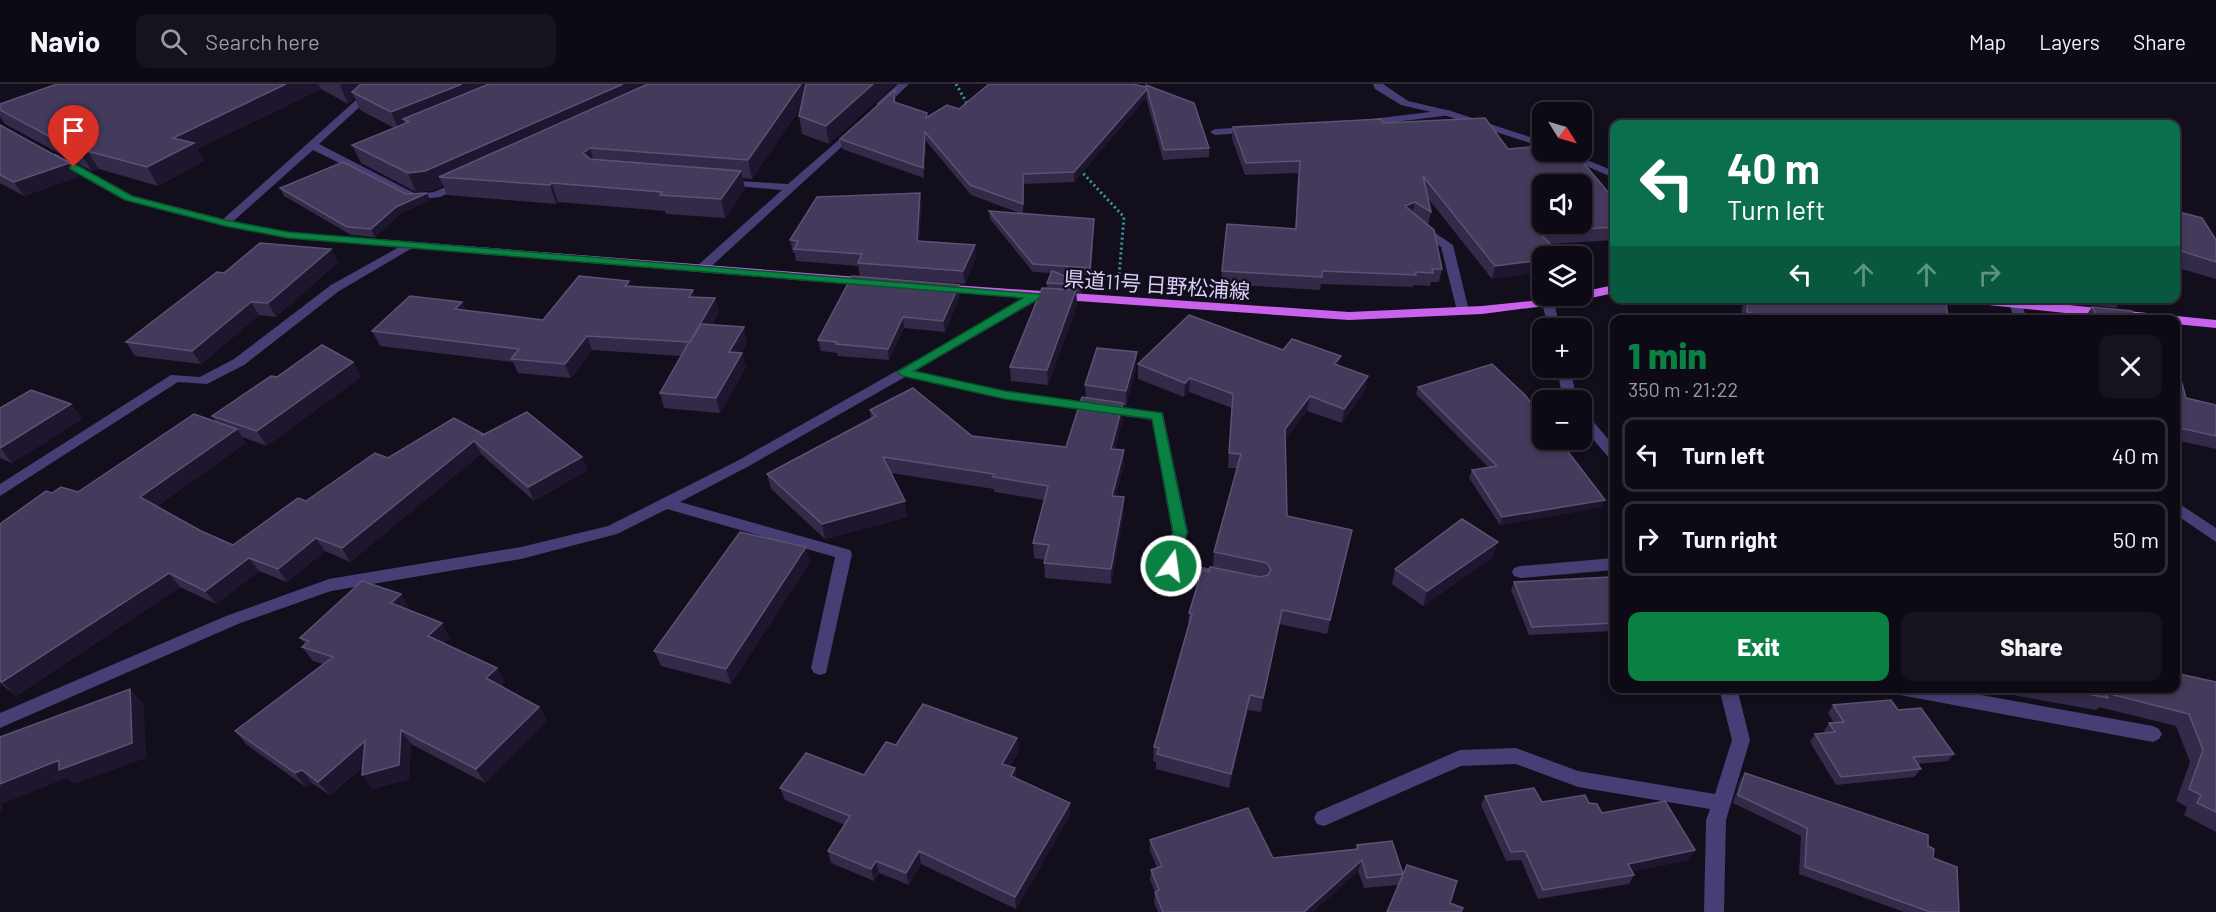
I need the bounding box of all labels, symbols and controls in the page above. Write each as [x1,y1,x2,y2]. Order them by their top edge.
search box [136,14,556,68]
text: Navio [30,24,100,58]
icon: search [157,25,190,58]
text: Search here [205,28,320,54]
text: Map [1969,29,2006,54]
text: Layers [2039,29,2100,54]
text: Share [2133,29,2186,54]
north arrow [1532,102,1592,162]
map controls [1532,102,1592,450]
pin [48,105,99,167]
icon: arrive [57,114,90,147]
text: 40 m [1727,142,1820,192]
icon: left [1628,144,1706,222]
button: sound [1532,174,1592,234]
text: Turn left [1727,193,1825,225]
button: layers [1532,246,1592,306]
icon: left [1784,258,1817,291]
icon: ahead [1847,258,1880,291]
icon: ahead [1910,258,1943,291]
icon: right [1973,258,2006,291]
street label: 県道11号 日野松浦線 [1063,265,1251,303]
button: + [1532,318,1592,378]
text: 1 min [1628,333,1707,376]
button: close [2099,335,2162,398]
text: 350 m · 21:22 [1628,377,1738,401]
button: − [1532,390,1592,450]
icon: left [1631,438,1664,471]
text: Turn left [1682,442,1765,468]
text: 40 m [2112,442,2159,468]
icon: right [1631,522,1664,555]
text: Turn right [1682,526,1777,552]
text: 50 m [2113,526,2159,552]
position arrow [1139,534,1203,598]
button: Exit [1628,612,1889,681]
button: Share [1901,612,2162,681]

